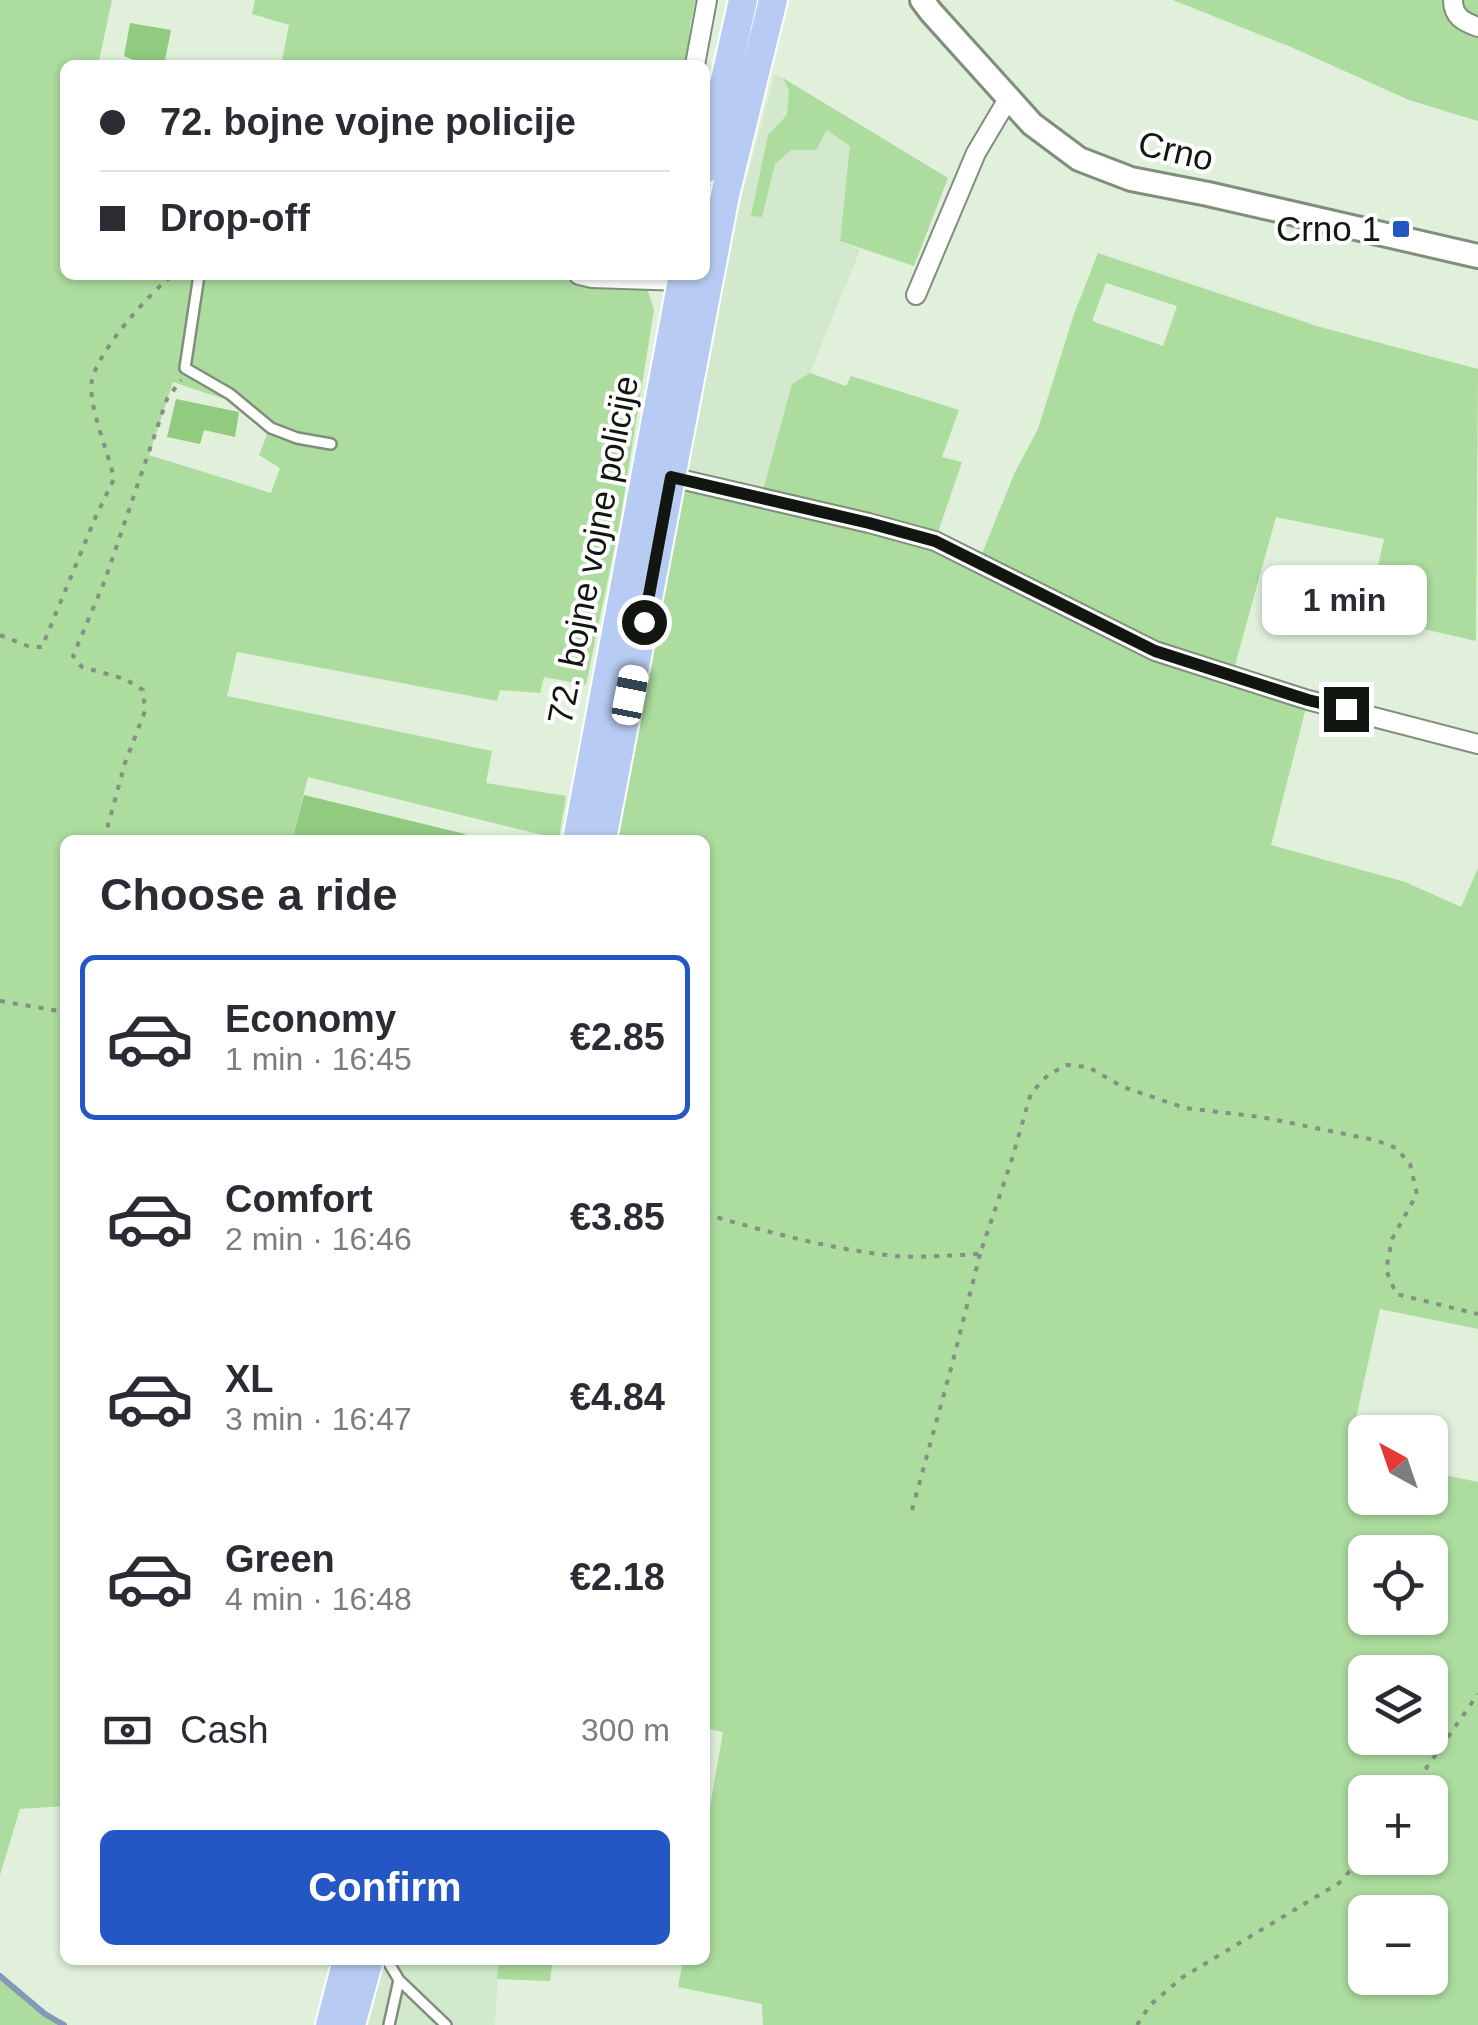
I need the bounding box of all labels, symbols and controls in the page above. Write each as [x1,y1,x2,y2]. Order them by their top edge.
text: 72. bojne vojne policije [160,101,576,143]
street label: Crno [1135,123,1217,178]
text: Drop-off [160,197,310,239]
place label: Crno 1 [1276,209,1381,248]
marker: Crno 1 [1390,218,1412,240]
street label: 72. bojne vojne policije [540,372,645,727]
callout: 1 min [1264,564,1428,634]
text: 1 min [1303,582,1386,618]
route start [622,600,667,645]
car [610,663,650,727]
route end [1324,687,1369,732]
text: Choose a ride [100,869,398,920]
icon: car [105,993,195,1083]
text: Economy [225,998,396,1040]
text: €2.85 [570,1016,665,1058]
text: 1 min · 16:45 [225,1041,412,1077]
icon: car [105,1173,195,1263]
text: Comfort [225,1178,373,1220]
text: €3.85 [570,1196,665,1238]
text: 2 min · 16:46 [225,1221,412,1257]
icon: car [105,1353,195,1443]
text: XL [225,1358,274,1400]
text: €4.84 [570,1376,665,1418]
text: 3 min · 16:47 [225,1401,412,1437]
north arrow [1348,1415,1448,1515]
map controls [1348,1415,1448,1995]
icon: car [105,1533,195,1623]
button: locate [1348,1535,1448,1635]
text: Green [225,1538,335,1580]
text: €2.18 [570,1556,665,1598]
text: 4 min · 16:48 [225,1581,412,1617]
button: layers [1348,1655,1448,1755]
icon: cash [100,1703,155,1758]
text: Cash [180,1709,269,1751]
text: 300 m [581,1712,670,1748]
button: + [1348,1775,1448,1875]
button: Confirm [100,1830,670,1945]
button: − [1348,1895,1448,1995]

